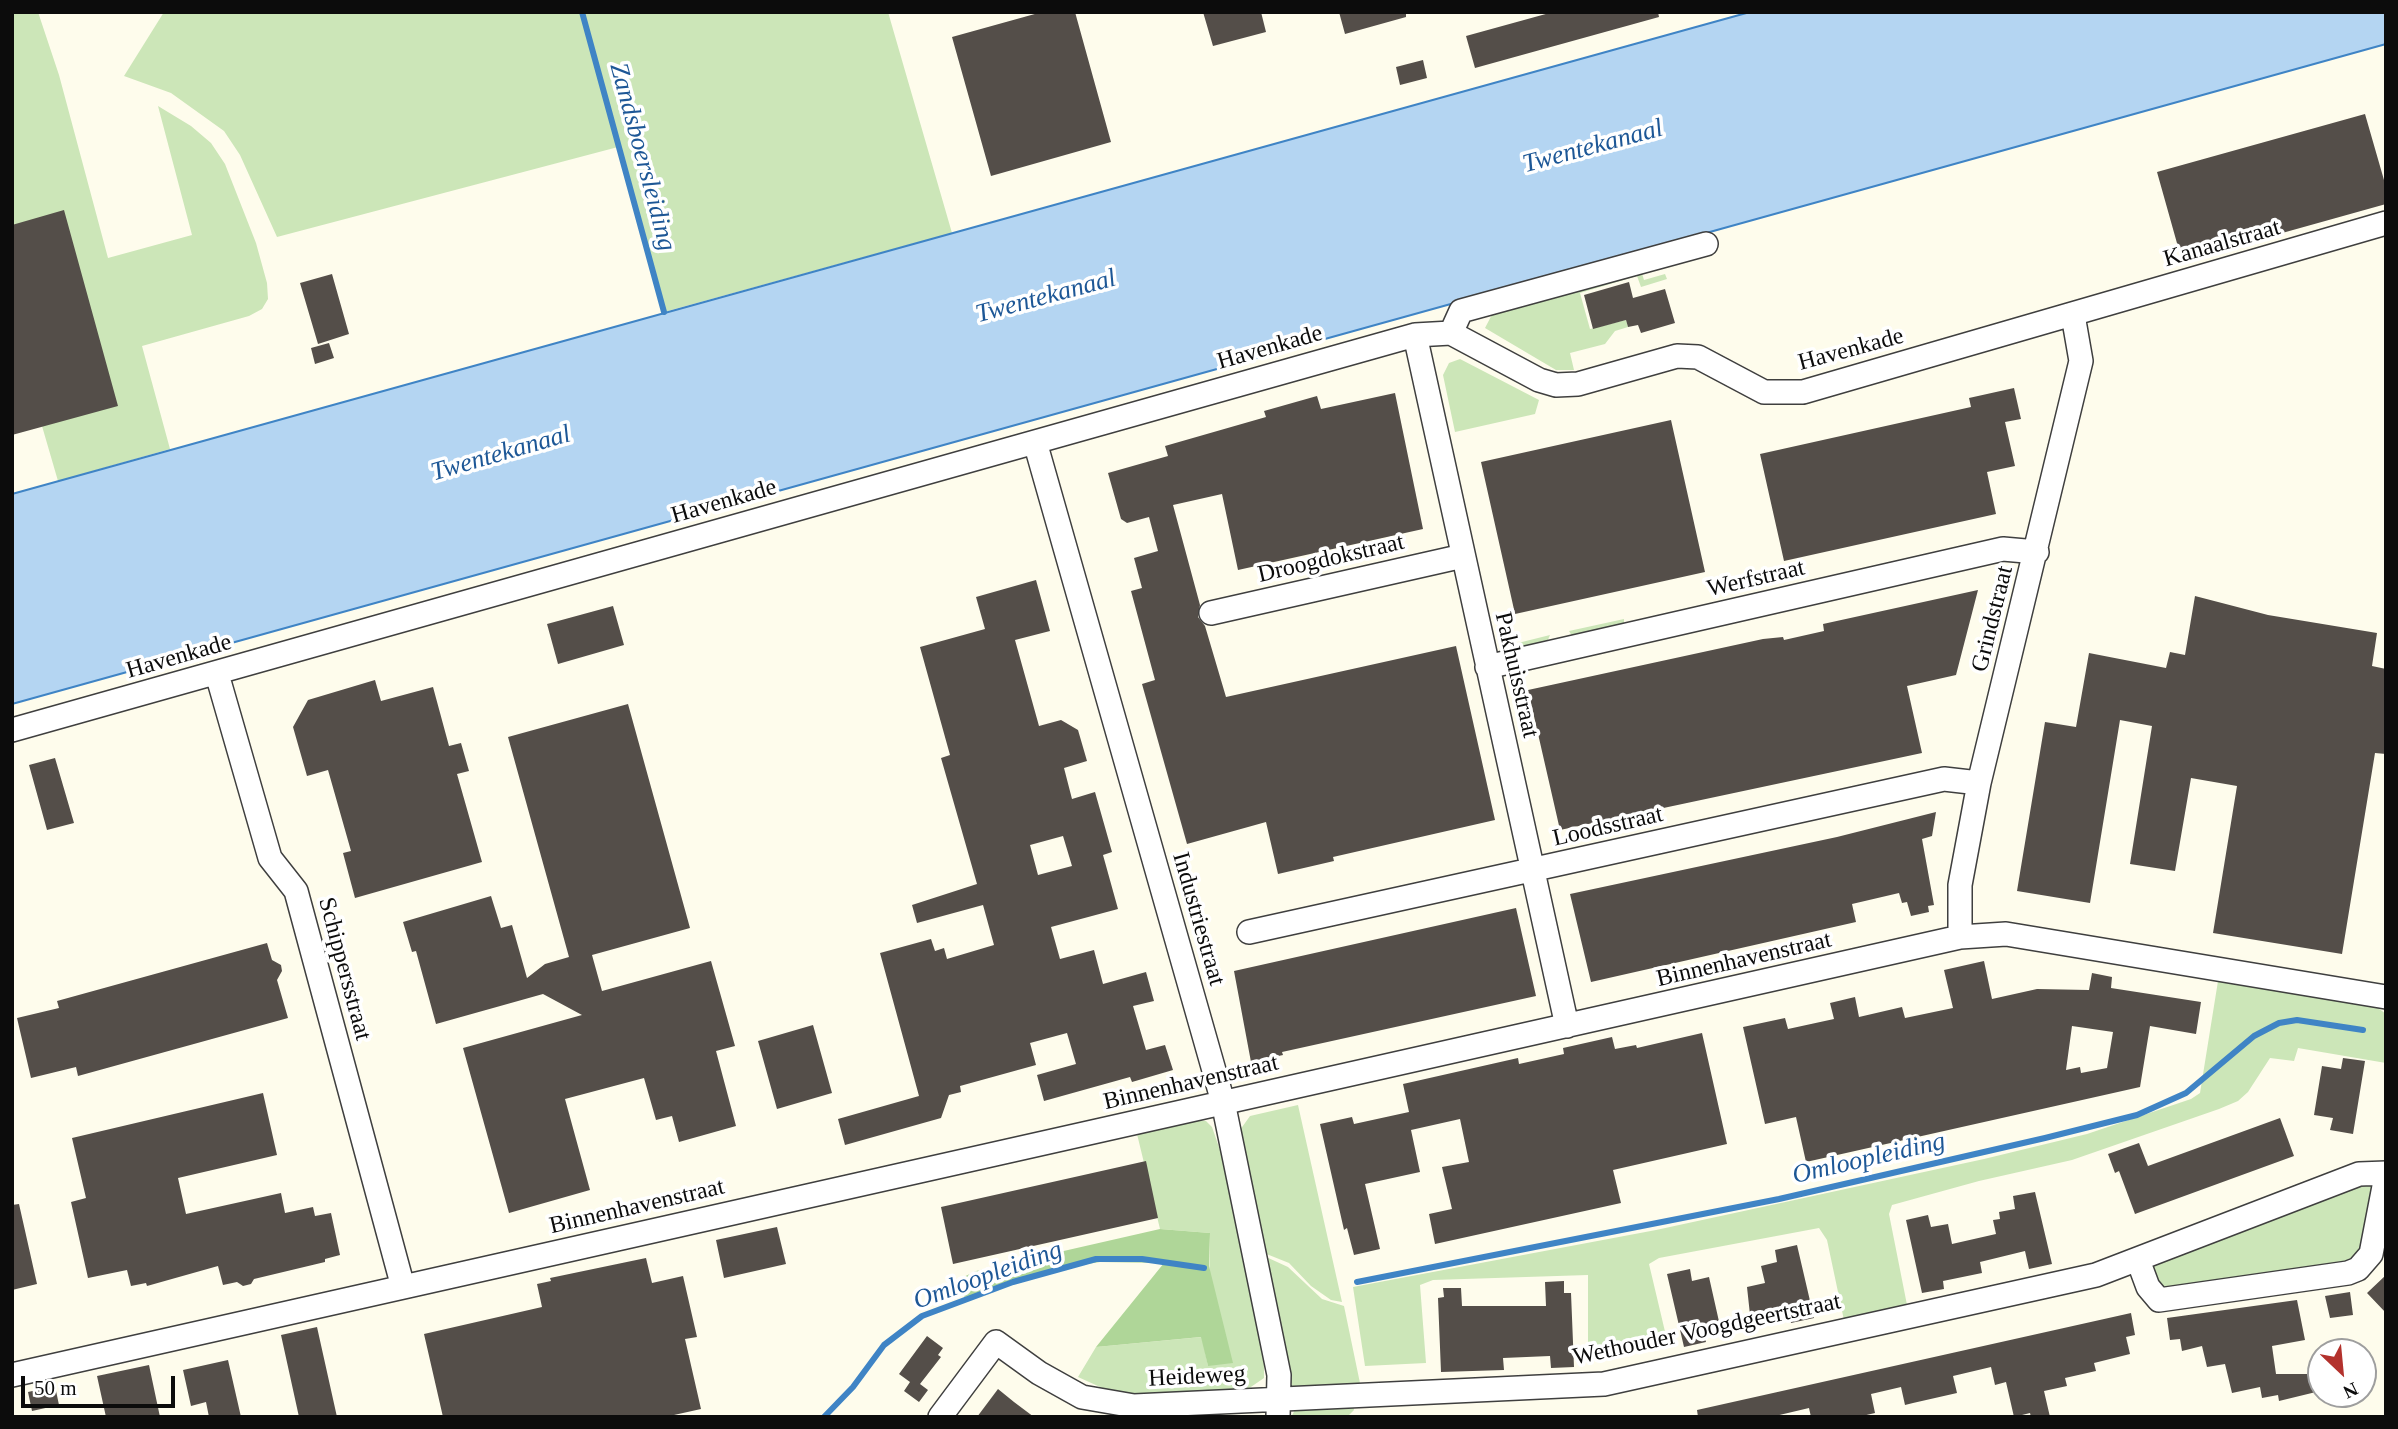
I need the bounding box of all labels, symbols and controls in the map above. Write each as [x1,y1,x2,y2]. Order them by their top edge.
water label: Zandsboersleiding [602,59,682,255]
water label: Twentekanaal [1519,113,1667,181]
street label: Kanaalstraat [2160,214,2284,274]
water label: Twentekanaal [972,263,1120,331]
street label: Havenkade [1214,319,1326,377]
street label: Havenkade [1795,322,1907,378]
water label: Twentekanaal [428,419,574,489]
street label: Havenkade [668,473,780,531]
street label: Droogdokstraat [1255,528,1407,590]
street label: Werfstraat [1704,554,1808,604]
street label: Grindstraat [1966,563,2020,675]
street label: Pakhuisstraat [1488,609,1544,741]
street label: Havenkade [123,628,235,686]
street label: Loodsstraat [1550,800,1666,854]
street label: Industriestraat [1165,849,1231,989]
street label: Schippersstraat [311,894,377,1044]
street label: Binnenhavenstraat [1654,926,1834,994]
street label: Binnenhavenstraat [1101,1049,1281,1117]
water label: Omloopleiding [1789,1126,1949,1192]
street label: Binnenhavenstraat [547,1173,727,1241]
water label: Omloopleiding [909,1235,1067,1317]
street label: Wethouder Voogdgeertstraat [1571,1288,1843,1372]
north arrow [2307,1338,2377,1408]
street label: Heideweg [1148,1360,1246,1394]
scale bar [24,1362,178,1406]
text: 50 m [34,1376,77,1400]
text: N [2340,1378,2361,1403]

